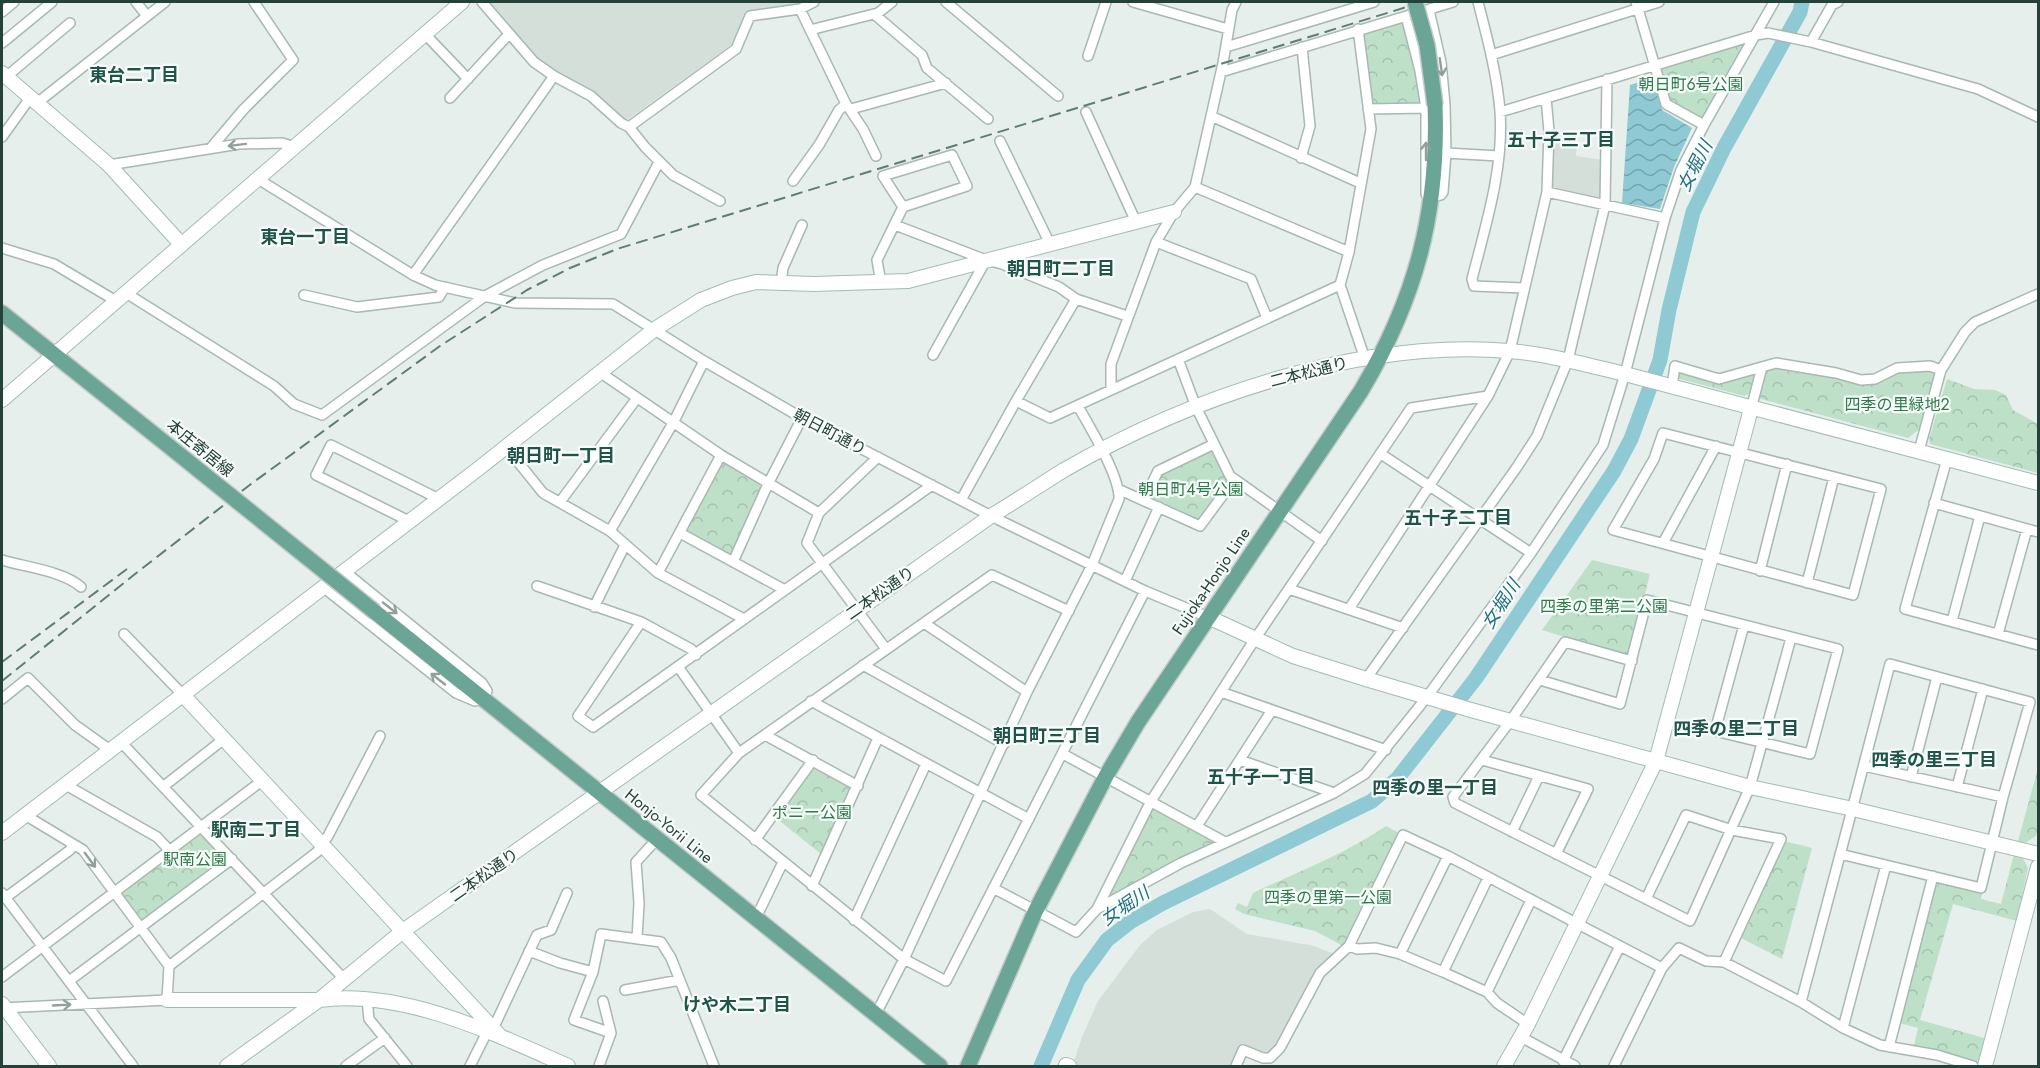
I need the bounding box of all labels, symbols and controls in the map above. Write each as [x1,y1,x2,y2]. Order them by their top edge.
one-way arrow [1435,57,1446,76]
district label: 東台二丁目 [89,62,179,88]
park label: 朝日町6号公園 [1638,73,1744,96]
district label: 五十子三丁目 [1507,127,1615,153]
water label: 女堀川 [1671,134,1720,196]
one-way arrow [228,140,248,151]
one-way arrow [1420,142,1432,162]
district label: 東台一丁目 [260,224,350,250]
district label: 朝日町二丁目 [1007,256,1115,282]
street label: 二本松通り [1267,351,1351,393]
park label: 四季の里緑地2 [1844,393,1950,416]
street label: 朝日町通り [789,403,871,461]
street label: 本庄寄居線 [162,414,238,482]
district label: 朝日町一丁目 [507,443,615,469]
park label: 朝日町4号公園 [1138,478,1244,501]
district label: 五十子二丁目 [1404,505,1512,531]
street label: Fujioka-Honjo Line [1166,523,1256,639]
street label: 二本松通り [841,561,919,625]
water label: 女堀川 [1475,573,1528,634]
park label: 四季の里第二公園 [1540,595,1668,618]
one-way arrow [381,602,397,614]
one-way arrow [430,672,446,685]
district label: 四季の里二丁目 [1673,716,1799,742]
district label: 朝日町三丁目 [993,723,1101,749]
district label: 四季の里三丁目 [1871,747,1997,773]
district label: 五十子一丁目 [1207,764,1315,790]
district label: 四季の里一丁目 [1372,775,1498,801]
street label: Honjo-Yorii Line [620,783,718,869]
park label: ポニー公園 [772,801,852,824]
district label: 駅南二丁目 [211,817,301,843]
street label: 二本松通り [445,843,523,907]
park label: 駅南公園 [163,848,227,871]
one-way arrow [84,851,96,867]
water label: 女堀川 [1095,879,1156,932]
park label: 四季の里第一公園 [1264,886,1392,909]
district label: けや木二丁目 [683,992,791,1018]
one-way arrow [52,999,72,1010]

